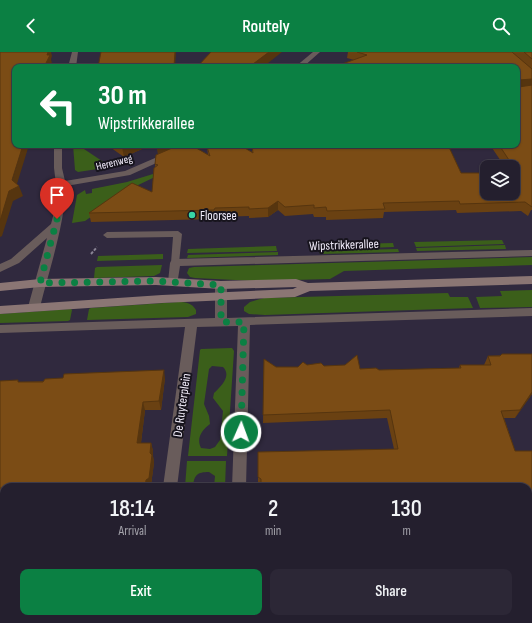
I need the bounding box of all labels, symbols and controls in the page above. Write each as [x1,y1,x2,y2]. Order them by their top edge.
icon: back [20,15,42,37]
icon: search [490,15,512,37]
text: Routely [242,16,290,37]
text: 30 m [98,79,147,112]
icon: left [32,80,84,132]
text: Wipstrikkerallee [98,113,195,134]
street label: Herenweg [95,152,134,173]
map controls [480,160,520,200]
button: layers [480,160,520,200]
pin [40,178,74,219]
icon: arrive [46,184,68,206]
place label: Floorsee [200,208,237,224]
marker: Floorsee [187,210,197,220]
street label: Wipstrikkerallee [309,236,379,254]
street label: De Ruyterplein [170,372,194,438]
position arrow [220,411,262,453]
text: 18:14 [110,494,155,523]
text: 2 [268,494,278,523]
text: 130 [391,494,422,523]
text: Arrival [118,523,146,539]
text: min [265,523,281,539]
text: m [402,523,411,539]
button: Exit [20,569,262,615]
button: Share [270,569,512,615]

